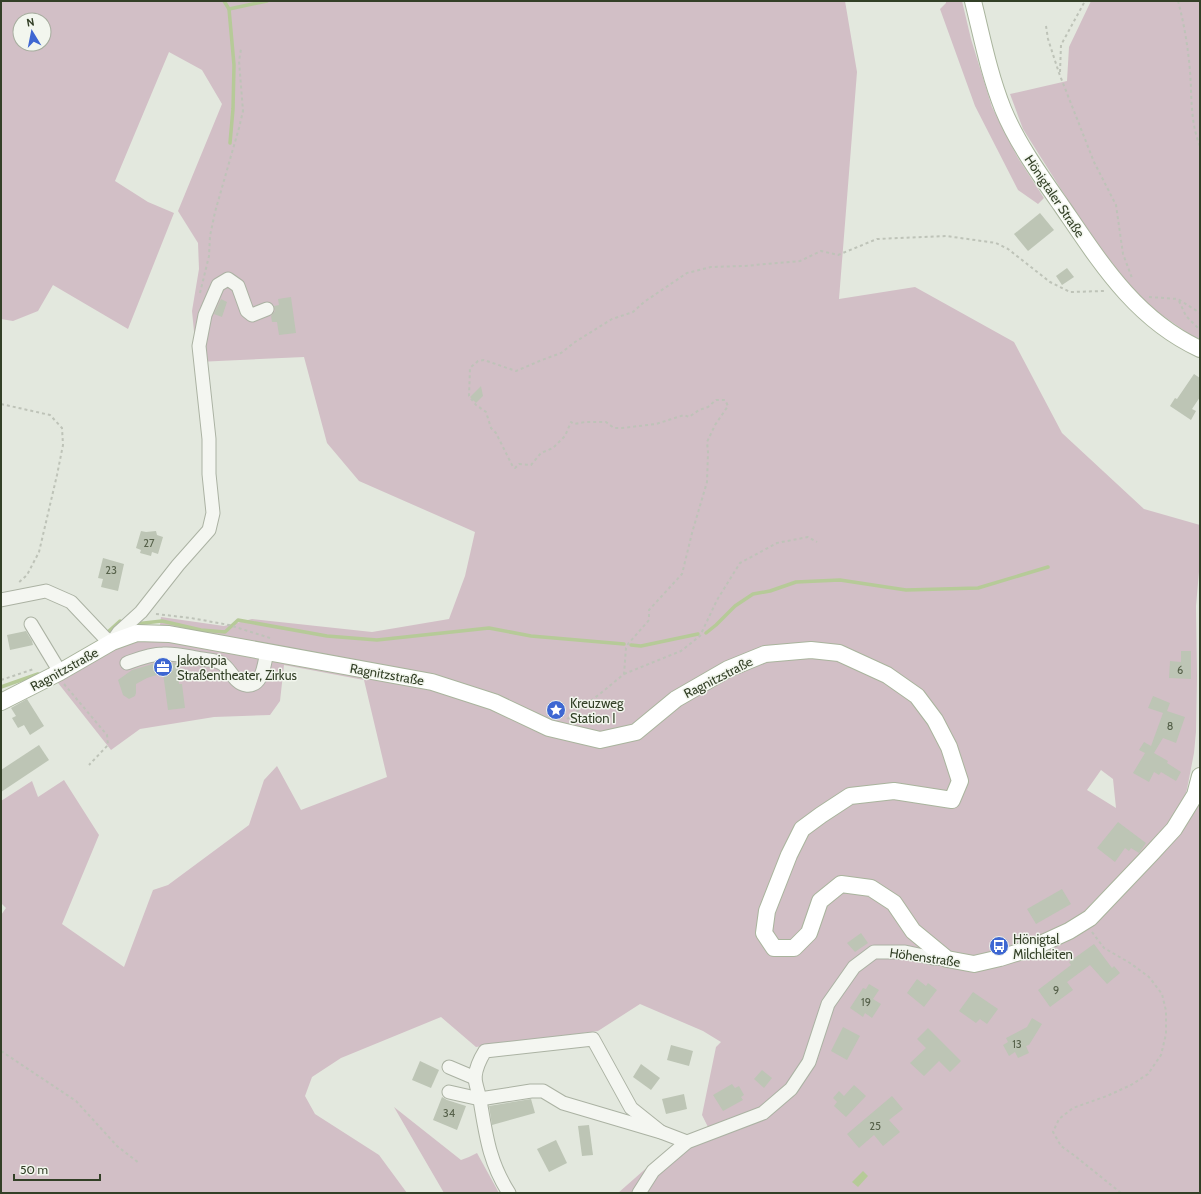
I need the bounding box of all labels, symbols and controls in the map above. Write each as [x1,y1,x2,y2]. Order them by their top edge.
north arrow [12,12,52,52]
text: N [25,15,35,30]
street label: Hönigtaler Straße [1022,152,1089,241]
house number: 27 [143,536,155,550]
house number: 23 [105,563,117,577]
street label: Ragnitzstraße [27,644,101,694]
place label: Jakotopia Straßentheater, Zirkus [176,652,297,683]
street label: Ragnitzstraße [681,653,755,701]
office icon: Jakotopia Straßentheater, Zirkus [152,656,174,678]
street label: Ragnitzstraße [349,660,426,688]
house number: 6 [1177,663,1183,677]
place label: Kreuzweg Station I [570,695,624,726]
place icon: Kreuzweg Station I [545,699,567,721]
house number: 8 [1167,719,1173,733]
place label: Hönigtal Milchleiten [1013,931,1073,962]
bus stop icon: Hönigtal Milchleiten [988,935,1010,957]
street label: Höhenstraße [889,944,962,970]
house number: 9 [1053,983,1059,997]
house number: 19 [861,995,871,1009]
house number: 13 [1012,1037,1022,1051]
house number: 34 [443,1106,456,1120]
house number: 25 [869,1119,881,1133]
scale bar [14,1156,100,1182]
text: 50 m [20,1162,48,1177]

